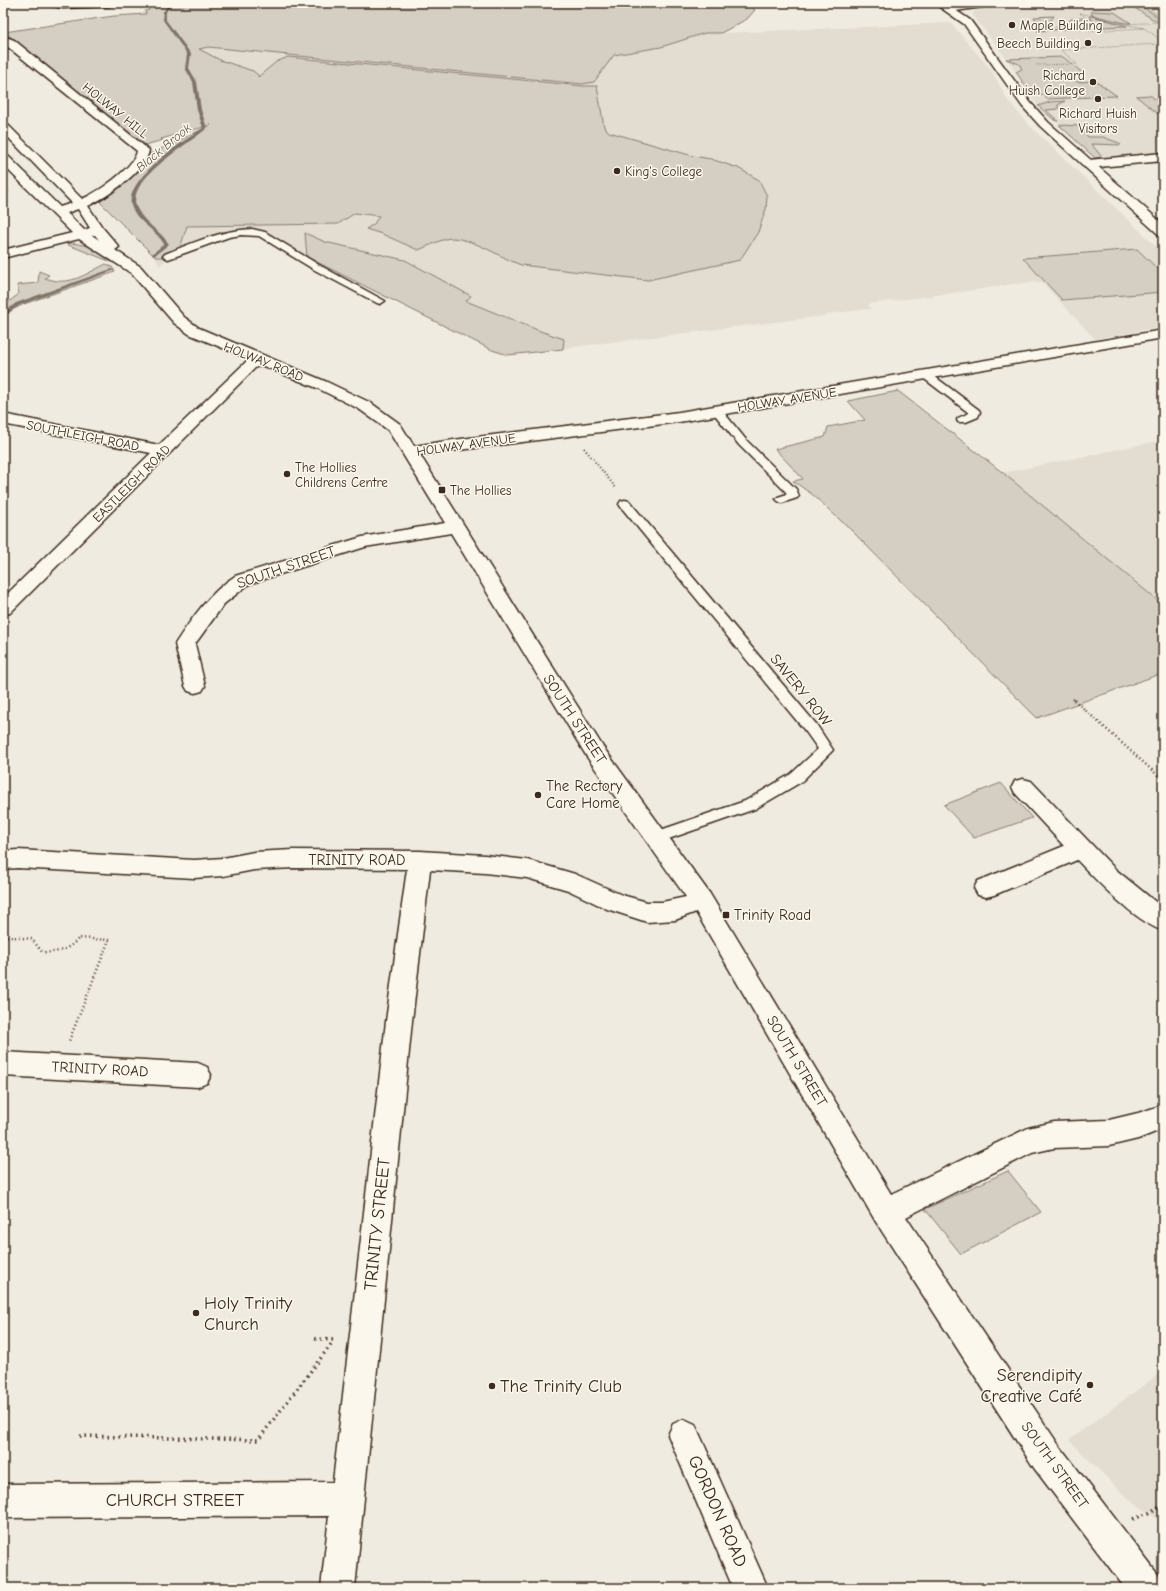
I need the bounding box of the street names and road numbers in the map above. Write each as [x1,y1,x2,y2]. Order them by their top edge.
street label: HOLWAY HILL [80,79,152,142]
street label: HOLWAY ROAD [222,339,306,384]
street label: HOLWAY AVENUE [736,384,838,415]
street label: SOUTHLEIGH ROAD [25,417,141,454]
street label: HOLWAY AVENUE [415,430,517,459]
street label: EASTLEIGH ROAD [90,442,173,525]
street label: SOUTH STREET [234,542,338,592]
street label: SAVERY ROW [766,650,836,730]
street label: SOUTH STREET [539,671,611,767]
street label: TRINITY ROAD [309,851,405,869]
street label: SOUTH STREET [763,1012,831,1110]
street label: TRINITY ROAD [51,1057,149,1081]
street label: TRINITY STREET [360,1156,395,1291]
street label: SOUTH STREET [1017,1418,1093,1512]
street label: GORDON ROAD [684,1452,752,1570]
street label: CHURCH STREET [106,1490,245,1511]

